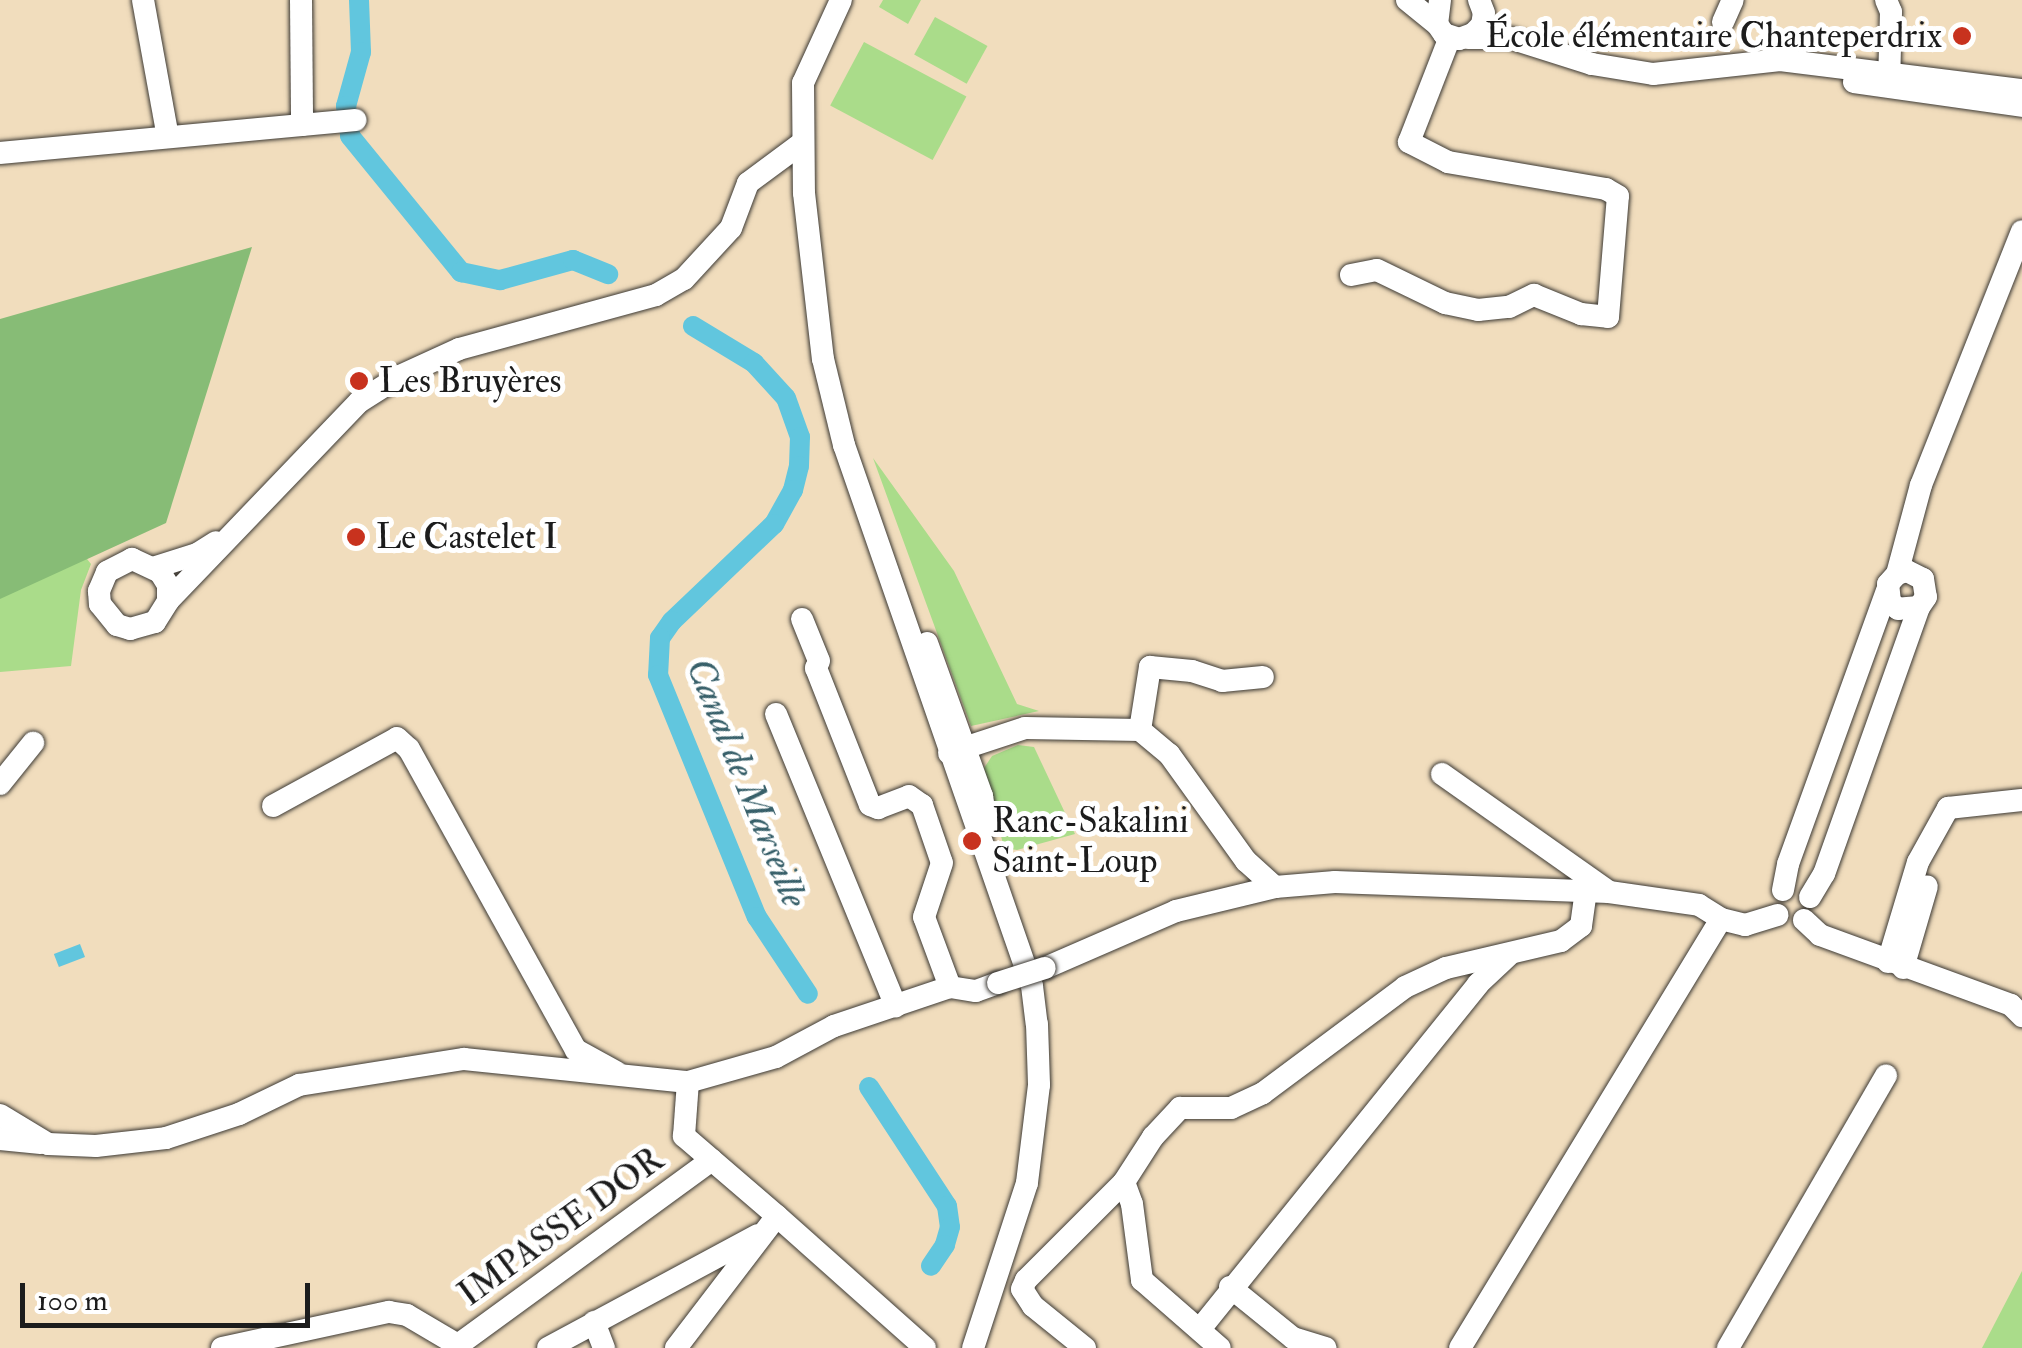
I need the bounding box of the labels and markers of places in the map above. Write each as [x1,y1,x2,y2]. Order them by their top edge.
place label: École élémentaire Chanteperdrix [1485,15,1942,57]
marker: École élémentaire Chanteperdrix [1951,25,1973,47]
place label: Les Bruyères [379,360,562,402]
marker: Les Bruyères [348,370,370,392]
place label: Le Castelet I [376,516,558,558]
marker: Le Castelet I [345,526,367,548]
place label: Ranc-Sakalini Saint-Loup [992,800,1189,882]
marker: Ranc-Sakalini Saint-Loup [961,830,983,852]

